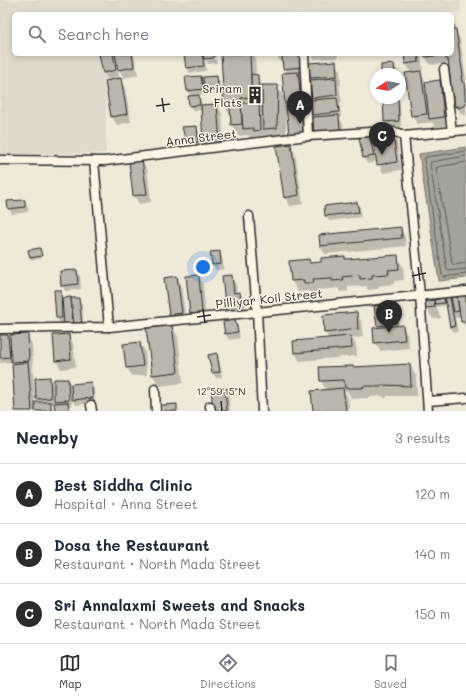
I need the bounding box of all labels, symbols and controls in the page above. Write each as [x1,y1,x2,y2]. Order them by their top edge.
search box [12,12,454,56]
icon: search [26,23,48,45]
text: Search here [58,24,149,44]
north arrow [370,68,406,104]
place label: Sriram Flats [202,80,242,110]
building icon: Sriram Flats [245,85,265,105]
pin: A [287,91,313,124]
pin: C [369,122,395,155]
street label: Anna Street [165,125,237,149]
your location [193,257,213,277]
street label: Pilliyar Koil Street [215,284,323,312]
pin: B [376,300,402,333]
text: 12°59'15"N [196,384,246,398]
text: Nearby [16,426,78,448]
text: 3 results [395,429,450,446]
text: Best Siddha Clinic [54,475,192,495]
text: A [24,485,34,502]
text: 120 m [414,485,450,502]
text: Hospital · Anna Street [54,495,197,512]
text: Dosa the Restaurant [54,535,209,555]
text: B [25,545,33,562]
text: 140 m [414,545,450,562]
text: Restaurant · North Mada Street [54,555,261,572]
text: Sri Annalaxmi Sweets and Snacks [54,595,305,615]
text: C [24,605,34,622]
text: 150 m [414,605,450,622]
text: Restaurant · North Mada Street [54,615,261,632]
tab: Map [59,652,82,691]
tab: Directions [200,652,256,691]
tab: Saved [374,652,407,691]

